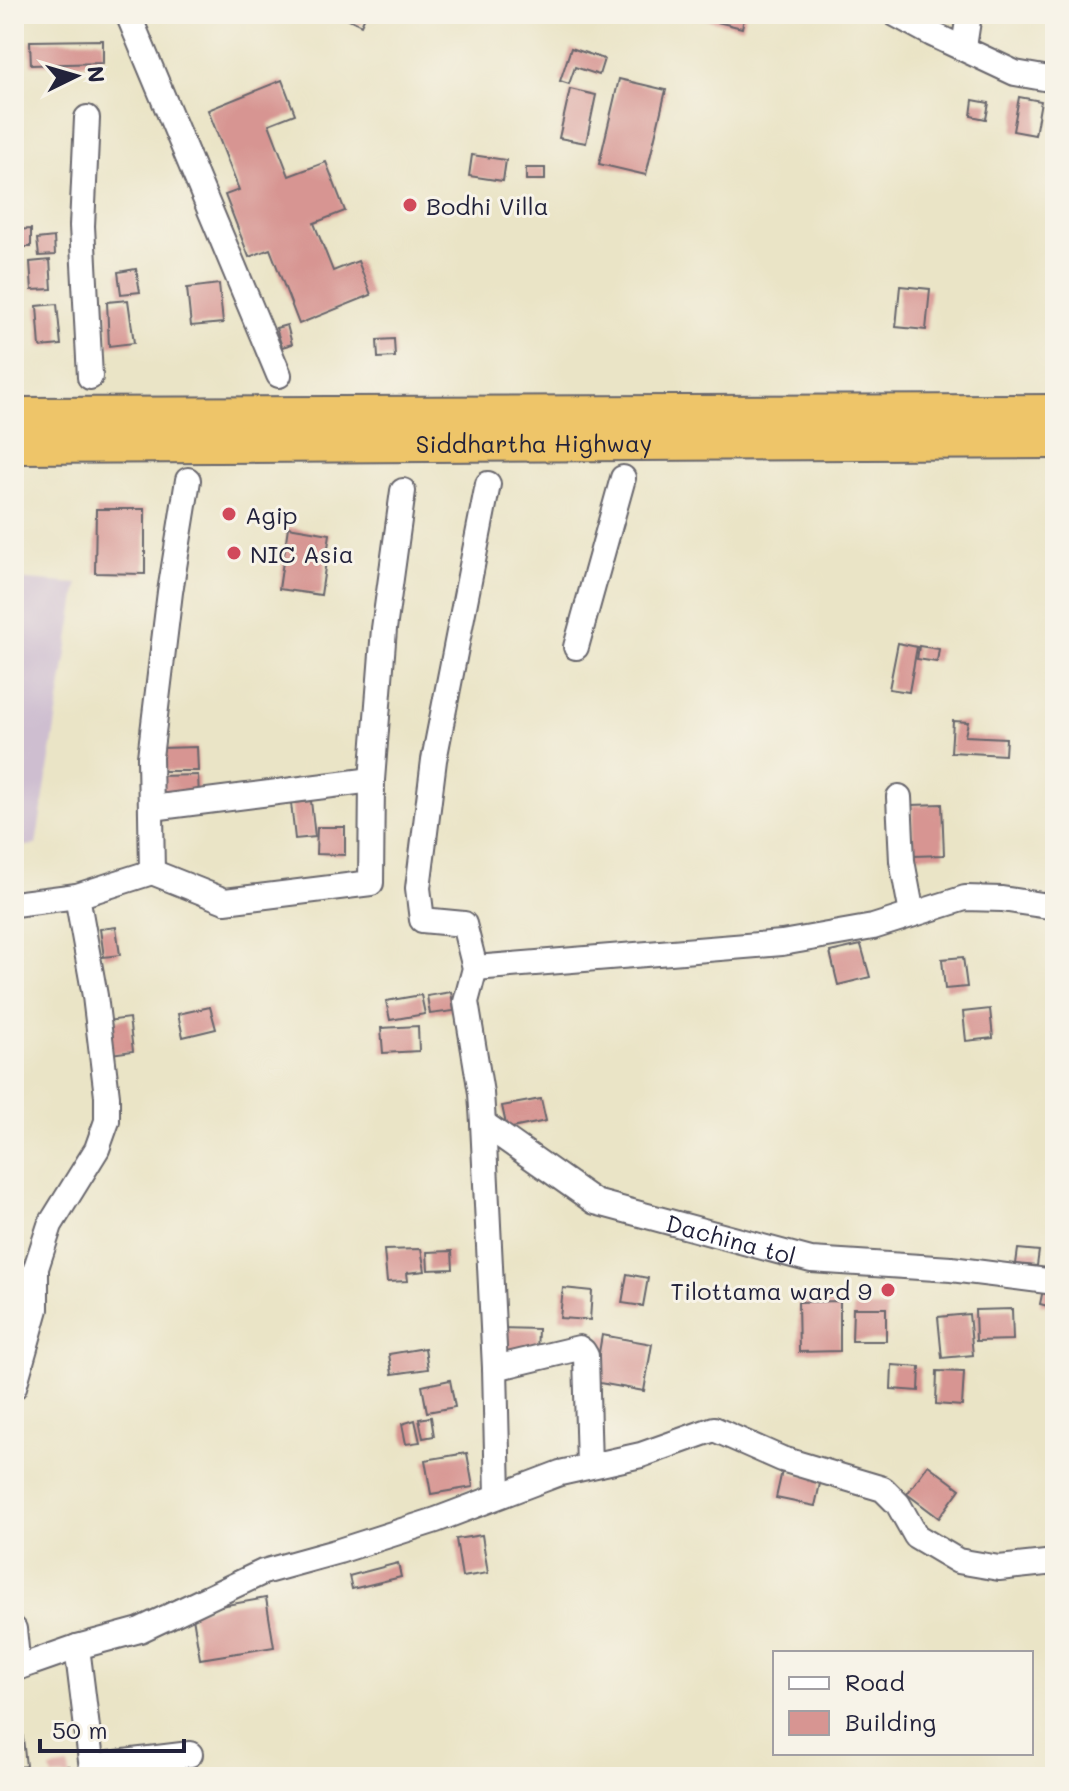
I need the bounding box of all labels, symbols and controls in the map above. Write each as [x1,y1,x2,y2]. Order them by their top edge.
north arrow [36,36,116,116]
text: N [81,65,112,84]
place label: Bodhi Villa [426,190,549,221]
marker: Bodhi Villa [401,196,419,214]
street label: Siddhartha Highway [416,426,652,459]
place label: Agip [245,499,298,530]
marker: Agip [220,505,238,523]
place label: NIC Asia [250,538,354,569]
marker: NIC Asia [225,544,243,562]
street label: Dachina tol [663,1206,799,1271]
place label: Tilottama ward 9 [670,1275,872,1306]
marker: Tilottama ward 9 [879,1281,897,1299]
legend [773,1651,1033,1755]
text: Road [845,1666,905,1697]
scale bar [40,1703,184,1753]
text: Building [845,1706,936,1737]
text: 50 m [52,1714,108,1745]

